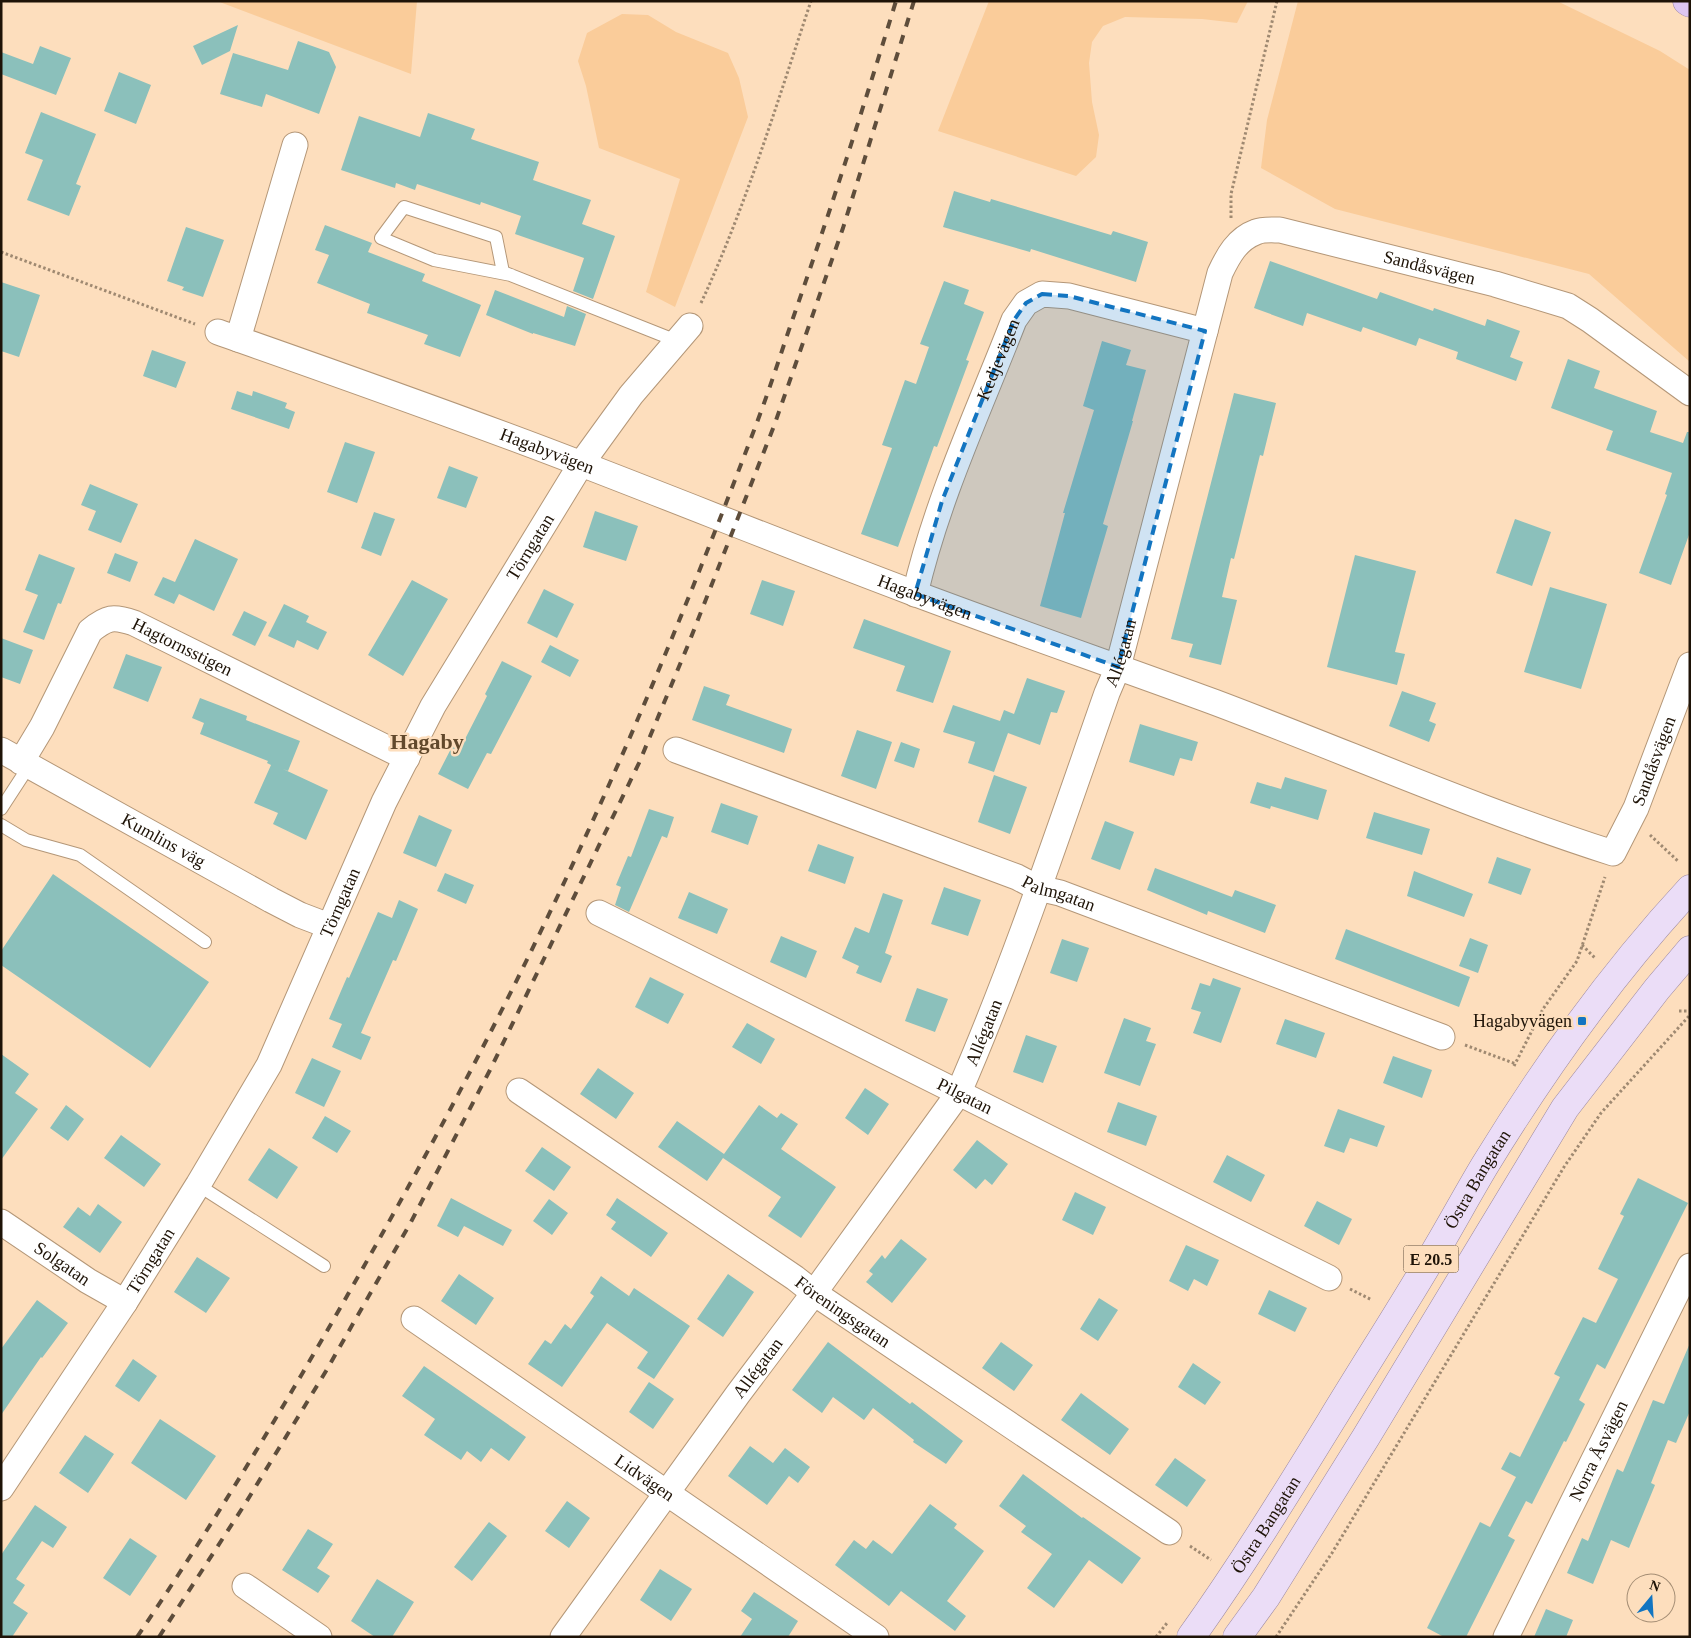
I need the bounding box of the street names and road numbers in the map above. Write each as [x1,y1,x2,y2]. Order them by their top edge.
street label: Sandåsvägen [1381,246,1477,289]
street label: Kedjevägen [973,316,1023,403]
street label: Hagabyvägen [497,424,597,478]
street label: Törngatan [502,510,558,584]
street label: Hagabyvägen [875,570,975,624]
street label: Hagtornsstigen [129,614,236,680]
street label: Allégatan [1101,617,1140,690]
street label: Sandåsvägen [1628,714,1680,809]
street label: Kumlins väg [118,809,209,872]
street label: Törngatan [316,865,364,941]
street label: Palmgatan [1019,871,1098,915]
street label: Allégatan [961,996,1006,1069]
street label: Pilgatan [934,1074,996,1118]
street label: Östra Bangatan [1440,1126,1514,1232]
street label: Törngatan [123,1224,179,1298]
street label: Solgatan [31,1238,94,1290]
road number: E 20.5 [1404,1246,1458,1272]
street label: Föreningsgatan [791,1272,894,1352]
street label: Allégatan [729,1334,787,1402]
street label: Norra Åsvägen [1565,1397,1632,1504]
street label: Lidvägen [611,1450,678,1505]
street label: Östra Bangatan [1227,1472,1304,1577]

